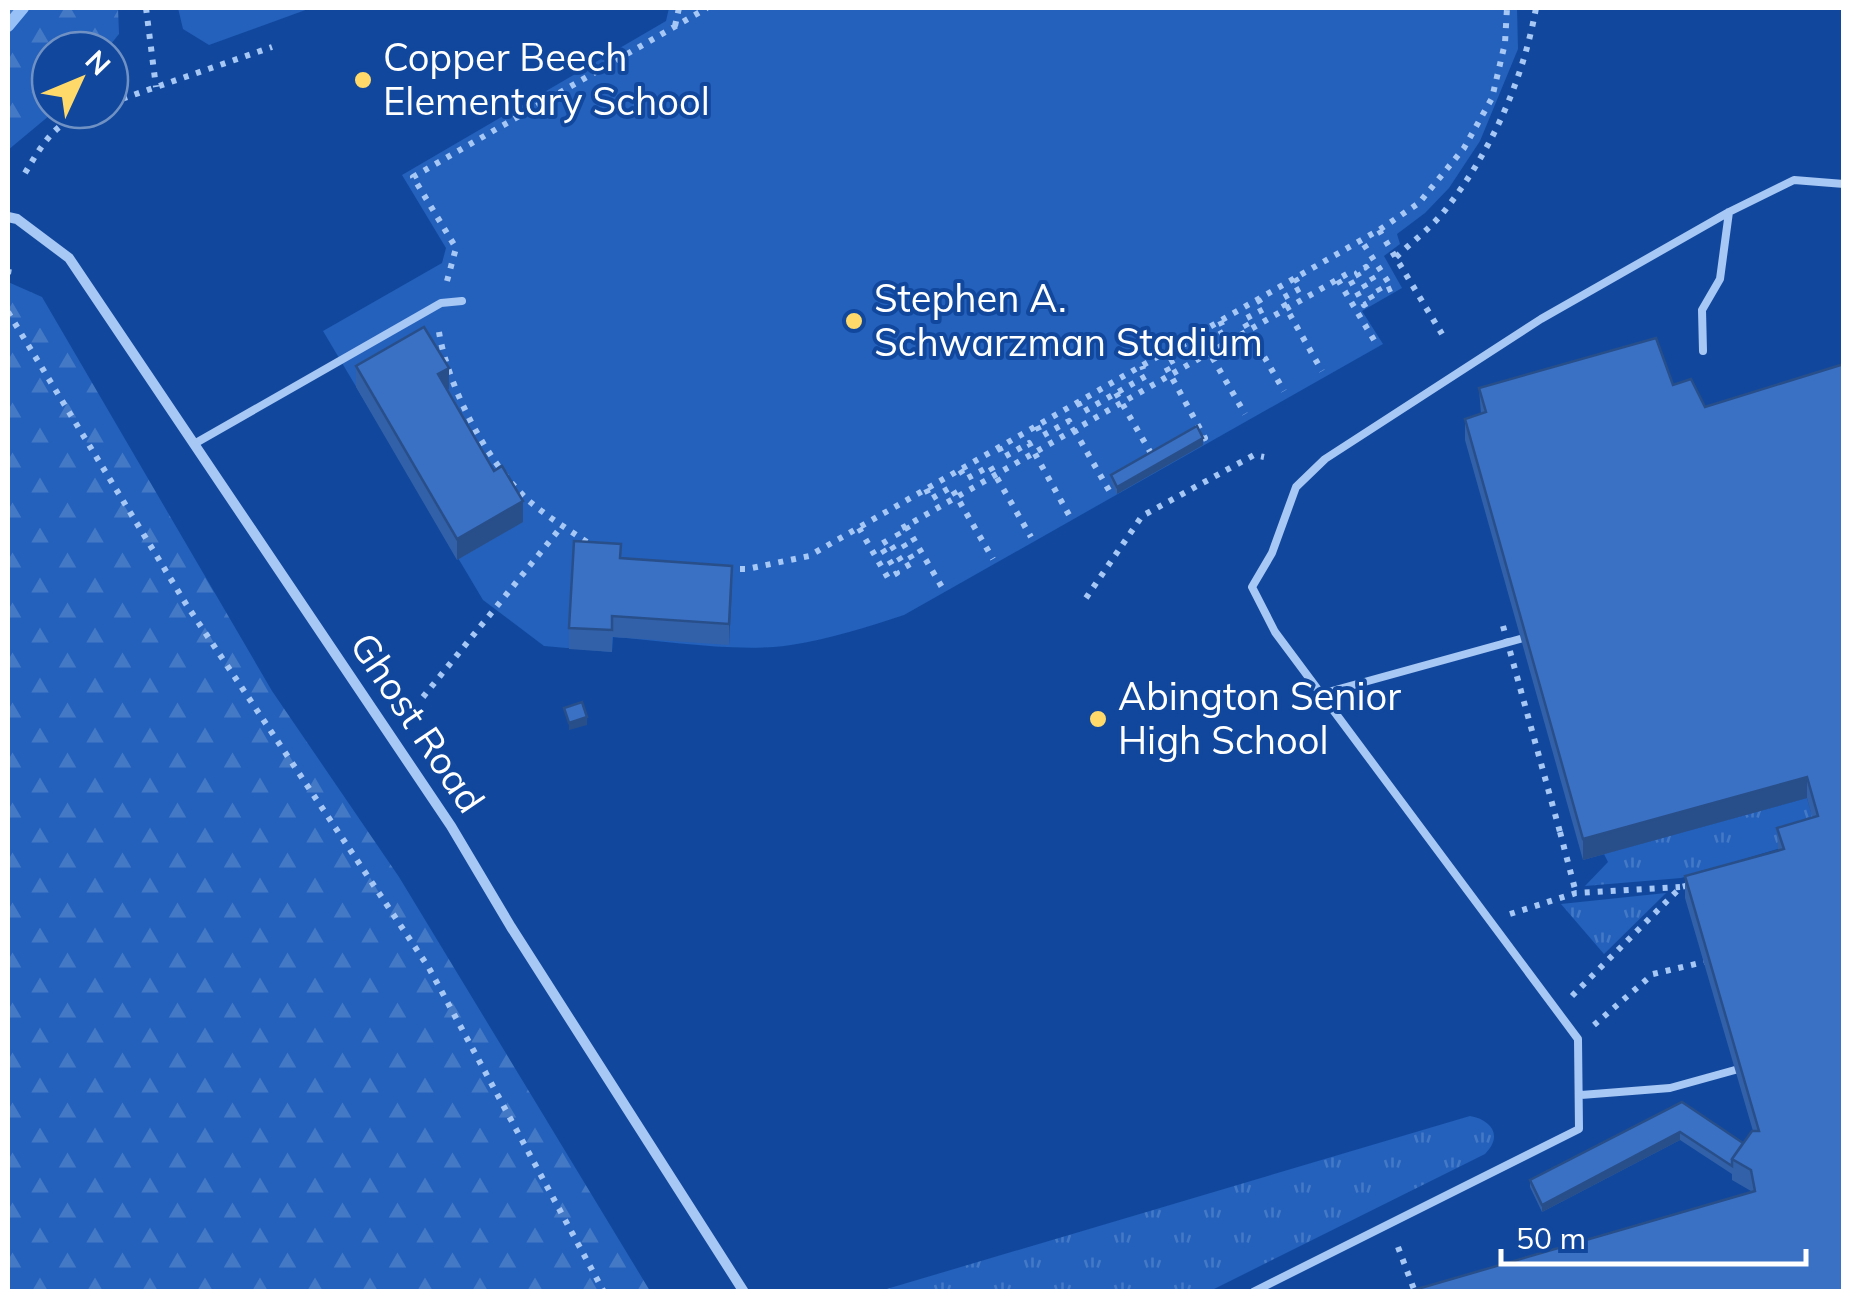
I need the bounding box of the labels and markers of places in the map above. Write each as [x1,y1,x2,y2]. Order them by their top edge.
place label: Copper Beech Elementary School [383,33,710,125]
marker: Copper Beech Elementary School [352,69,374,91]
place label: Stephen A. Schwarzman Stadium [874,274,1263,366]
marker: Stephen A. Schwarzman Stadium [843,310,865,332]
place label: Abington Senior High School [1118,672,1401,764]
marker: Abington Senior High School [1087,708,1109,730]

